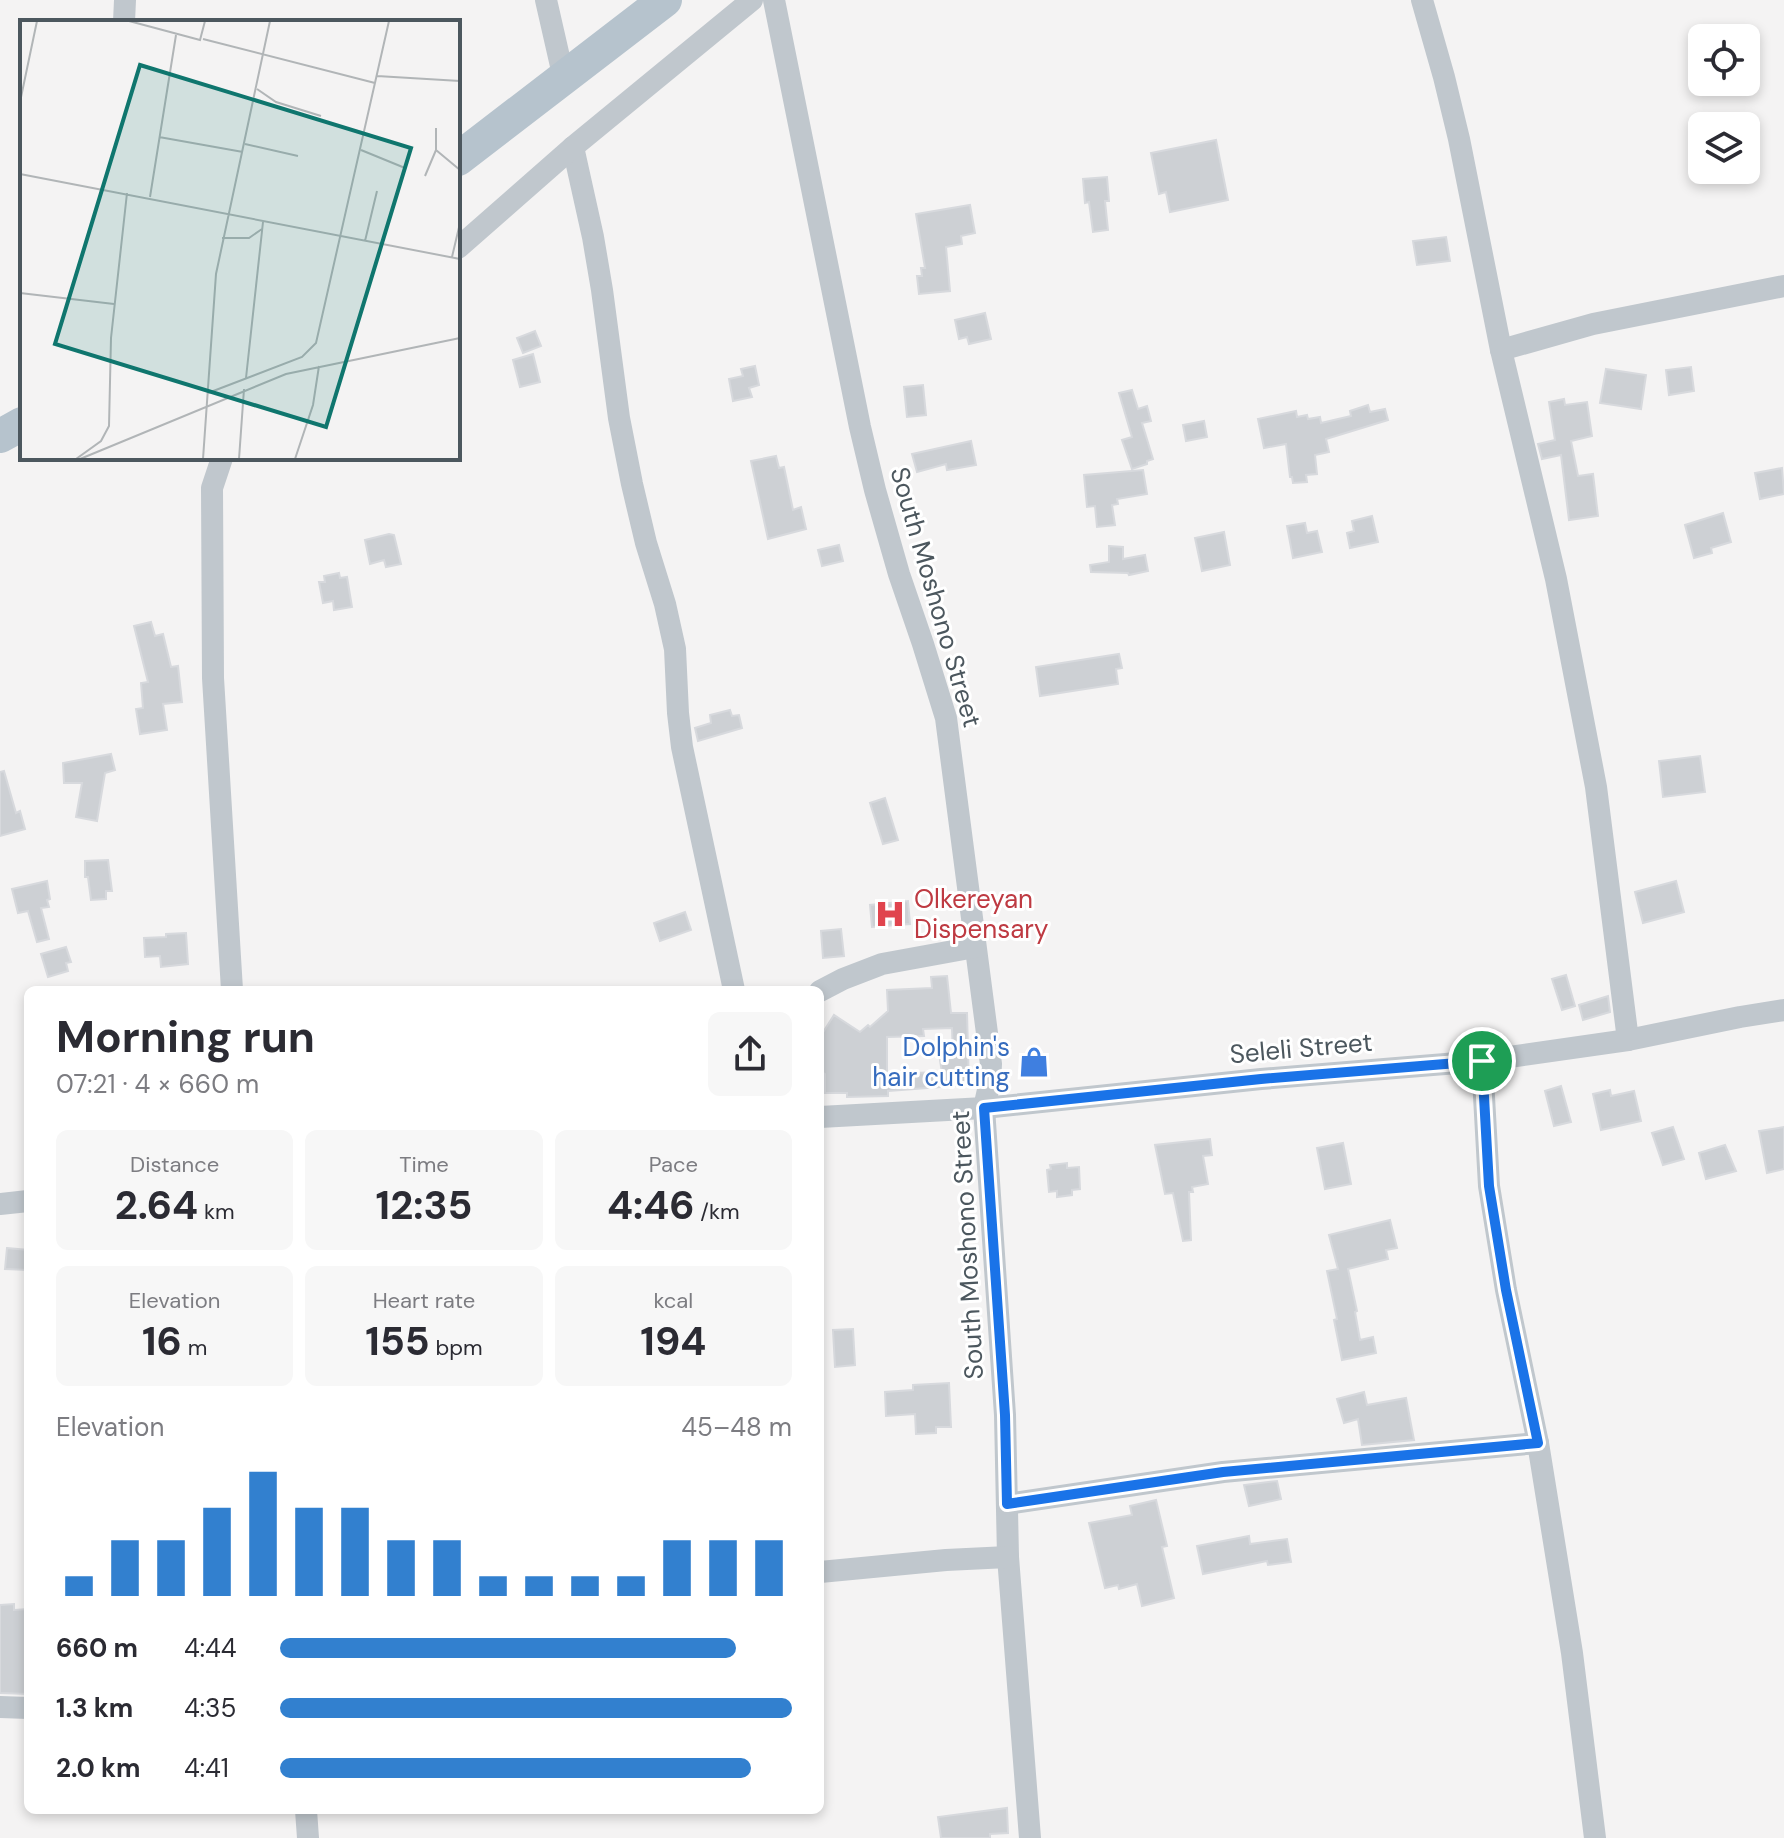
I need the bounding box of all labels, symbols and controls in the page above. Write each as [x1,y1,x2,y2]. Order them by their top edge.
inset map [20,20,460,460]
map controls [1688,24,1760,184]
button: locate [1688,24,1760,96]
button: layers [1688,112,1760,184]
street label: South Moshono Street [883,463,989,731]
place label: Olkereyan Dispensary [914,882,1048,946]
hospital icon: Olkereyan Dispensary [873,897,907,931]
text: Morning run [56,1008,315,1066]
button: share [708,1012,792,1096]
street label: Seleli Street [1228,1025,1374,1071]
pin [1448,1027,1516,1095]
place label: Dolphin's hair cutting [872,1030,1010,1094]
icon: arrive [1460,1039,1504,1083]
shop icon: Dolphin's hair cutting [1017,1045,1051,1079]
text: 07:21 · 4 × 660 m [56,1067,259,1101]
street label: South Moshono Street [943,1110,991,1380]
text: Distance [130,1150,219,1179]
text: Time [399,1150,449,1179]
text: Pace [649,1150,698,1179]
text: 2.64 [115,1179,198,1231]
text: 12:35 [376,1179,472,1231]
text: 4:46 [607,1179,695,1231]
text: km [198,1197,235,1226]
text: /km [695,1197,740,1226]
text: Elevation [129,1286,221,1315]
text: Heart rate [373,1286,475,1315]
text: kcal [653,1286,693,1315]
text: 16 [142,1315,182,1367]
text: 155 [365,1315,430,1367]
text: 194 [640,1315,706,1367]
text: m [182,1333,207,1362]
text: bpm [430,1333,483,1362]
text: Elevation [56,1410,164,1444]
text: 45–48 m [681,1410,792,1444]
text: 660 m [56,1631,138,1665]
text: 4:44 [184,1631,237,1665]
text: 1.3 km [56,1691,133,1725]
text: 4:35 [184,1691,236,1725]
text: 2.0 km [56,1751,140,1785]
text: 4:41 [184,1751,229,1785]

